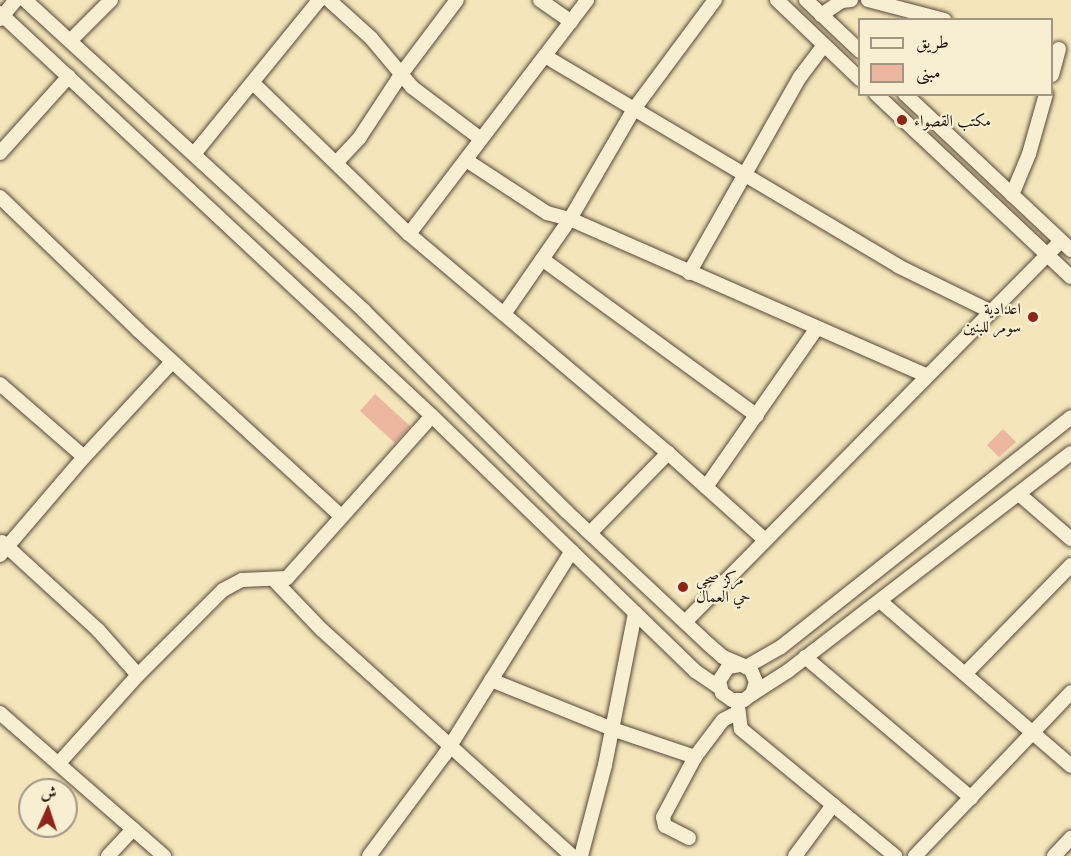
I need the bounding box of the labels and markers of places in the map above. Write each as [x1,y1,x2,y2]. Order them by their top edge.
place label: مكتب القصواء [914,110,991,130]
marker: مكتب القصواء [895,113,909,127]
place label: اعدادية سومر للبنين [963,298,1021,336]
marker: اعدادية سومر للبنين [1026,310,1040,324]
place label: مركز صحي حي العمال [696,568,751,606]
marker: مركز صحي حي العمال [674,578,692,596]

